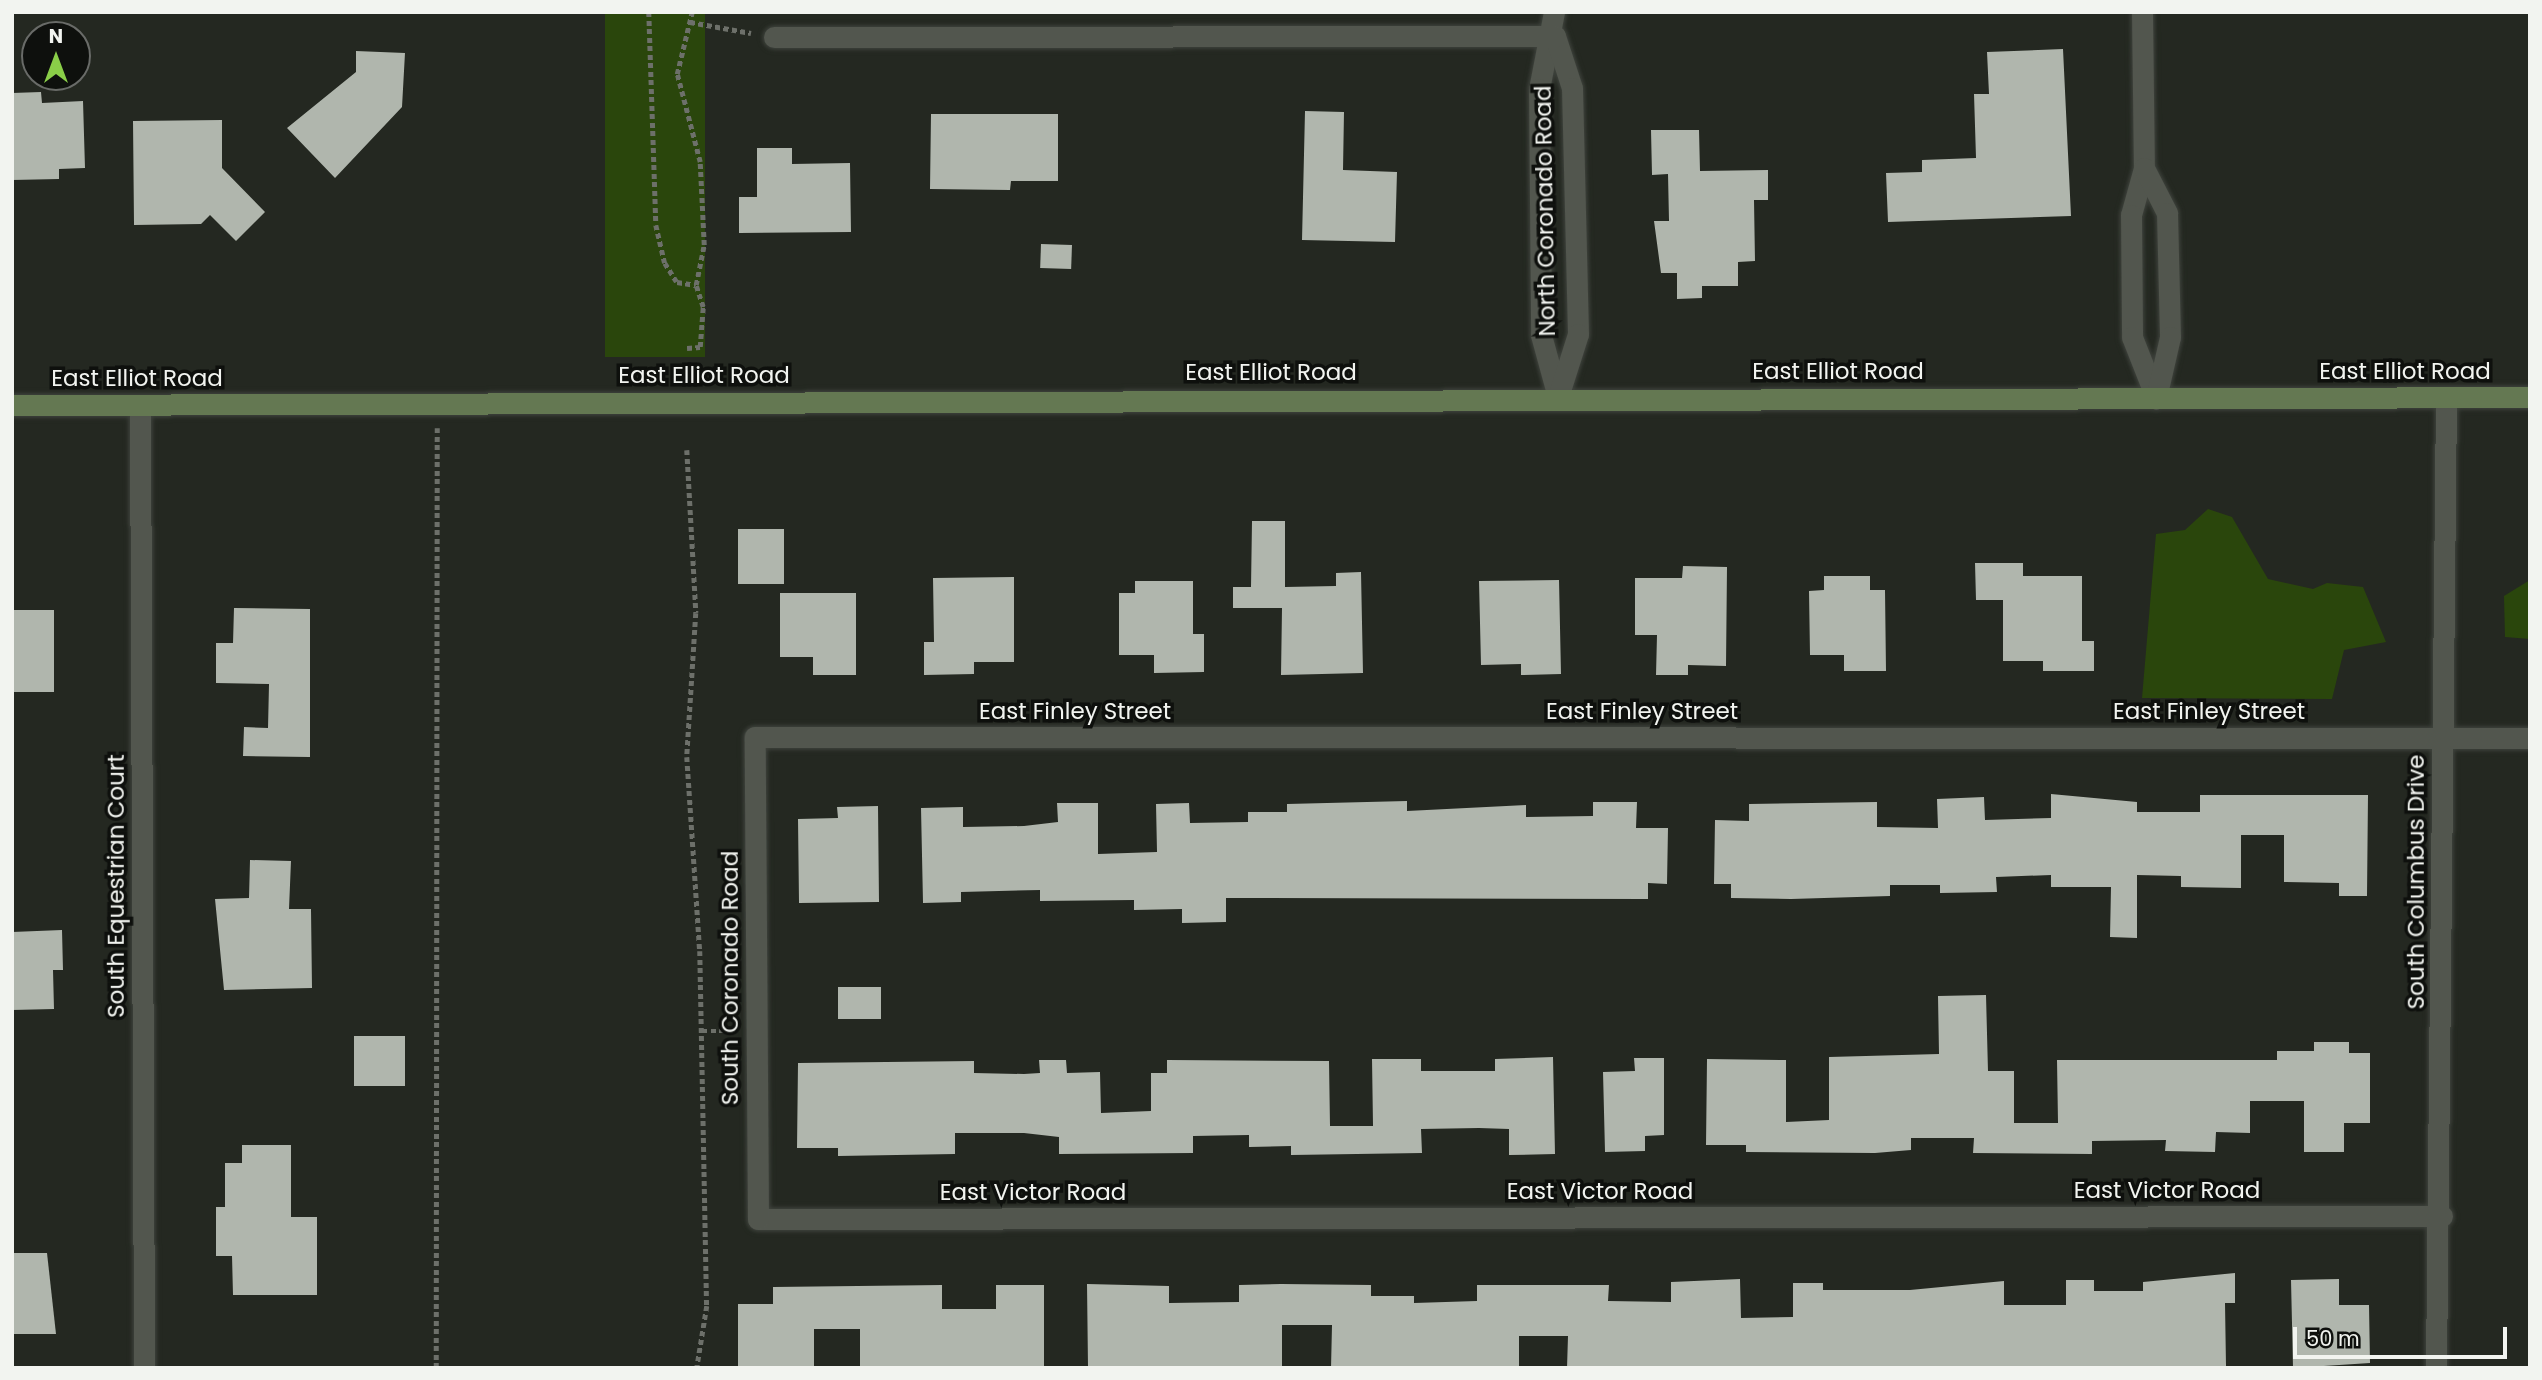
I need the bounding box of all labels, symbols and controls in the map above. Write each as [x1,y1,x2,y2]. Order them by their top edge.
north arrow [21,21,91,91]
text: N [49,23,63,50]
street label: North Coronado Road [1529,85,1561,337]
street label: East Elliot Road [1752,357,1924,385]
street label: East Elliot Road [2319,357,2491,385]
street label: East Elliot Road [1185,358,1357,386]
street label: East Elliot Road [618,361,790,389]
street label: East Elliot Road [51,364,223,392]
street label: East Finley Street [979,697,1171,725]
street label: East Finley Street [1546,697,1738,725]
street label: East Finley Street [2113,697,2305,725]
street label: South Equestrian Court [102,754,130,1018]
street label: South Columbus Drive [2402,755,2430,1009]
street label: South Coronado Road [716,851,744,1105]
street label: East Victor Road [2074,1176,2260,1204]
street label: East Victor Road [1507,1177,1693,1205]
street label: East Victor Road [940,1178,1126,1206]
scale bar [2297,1314,2510,1358]
text: 50 m [2306,1324,2360,1353]

